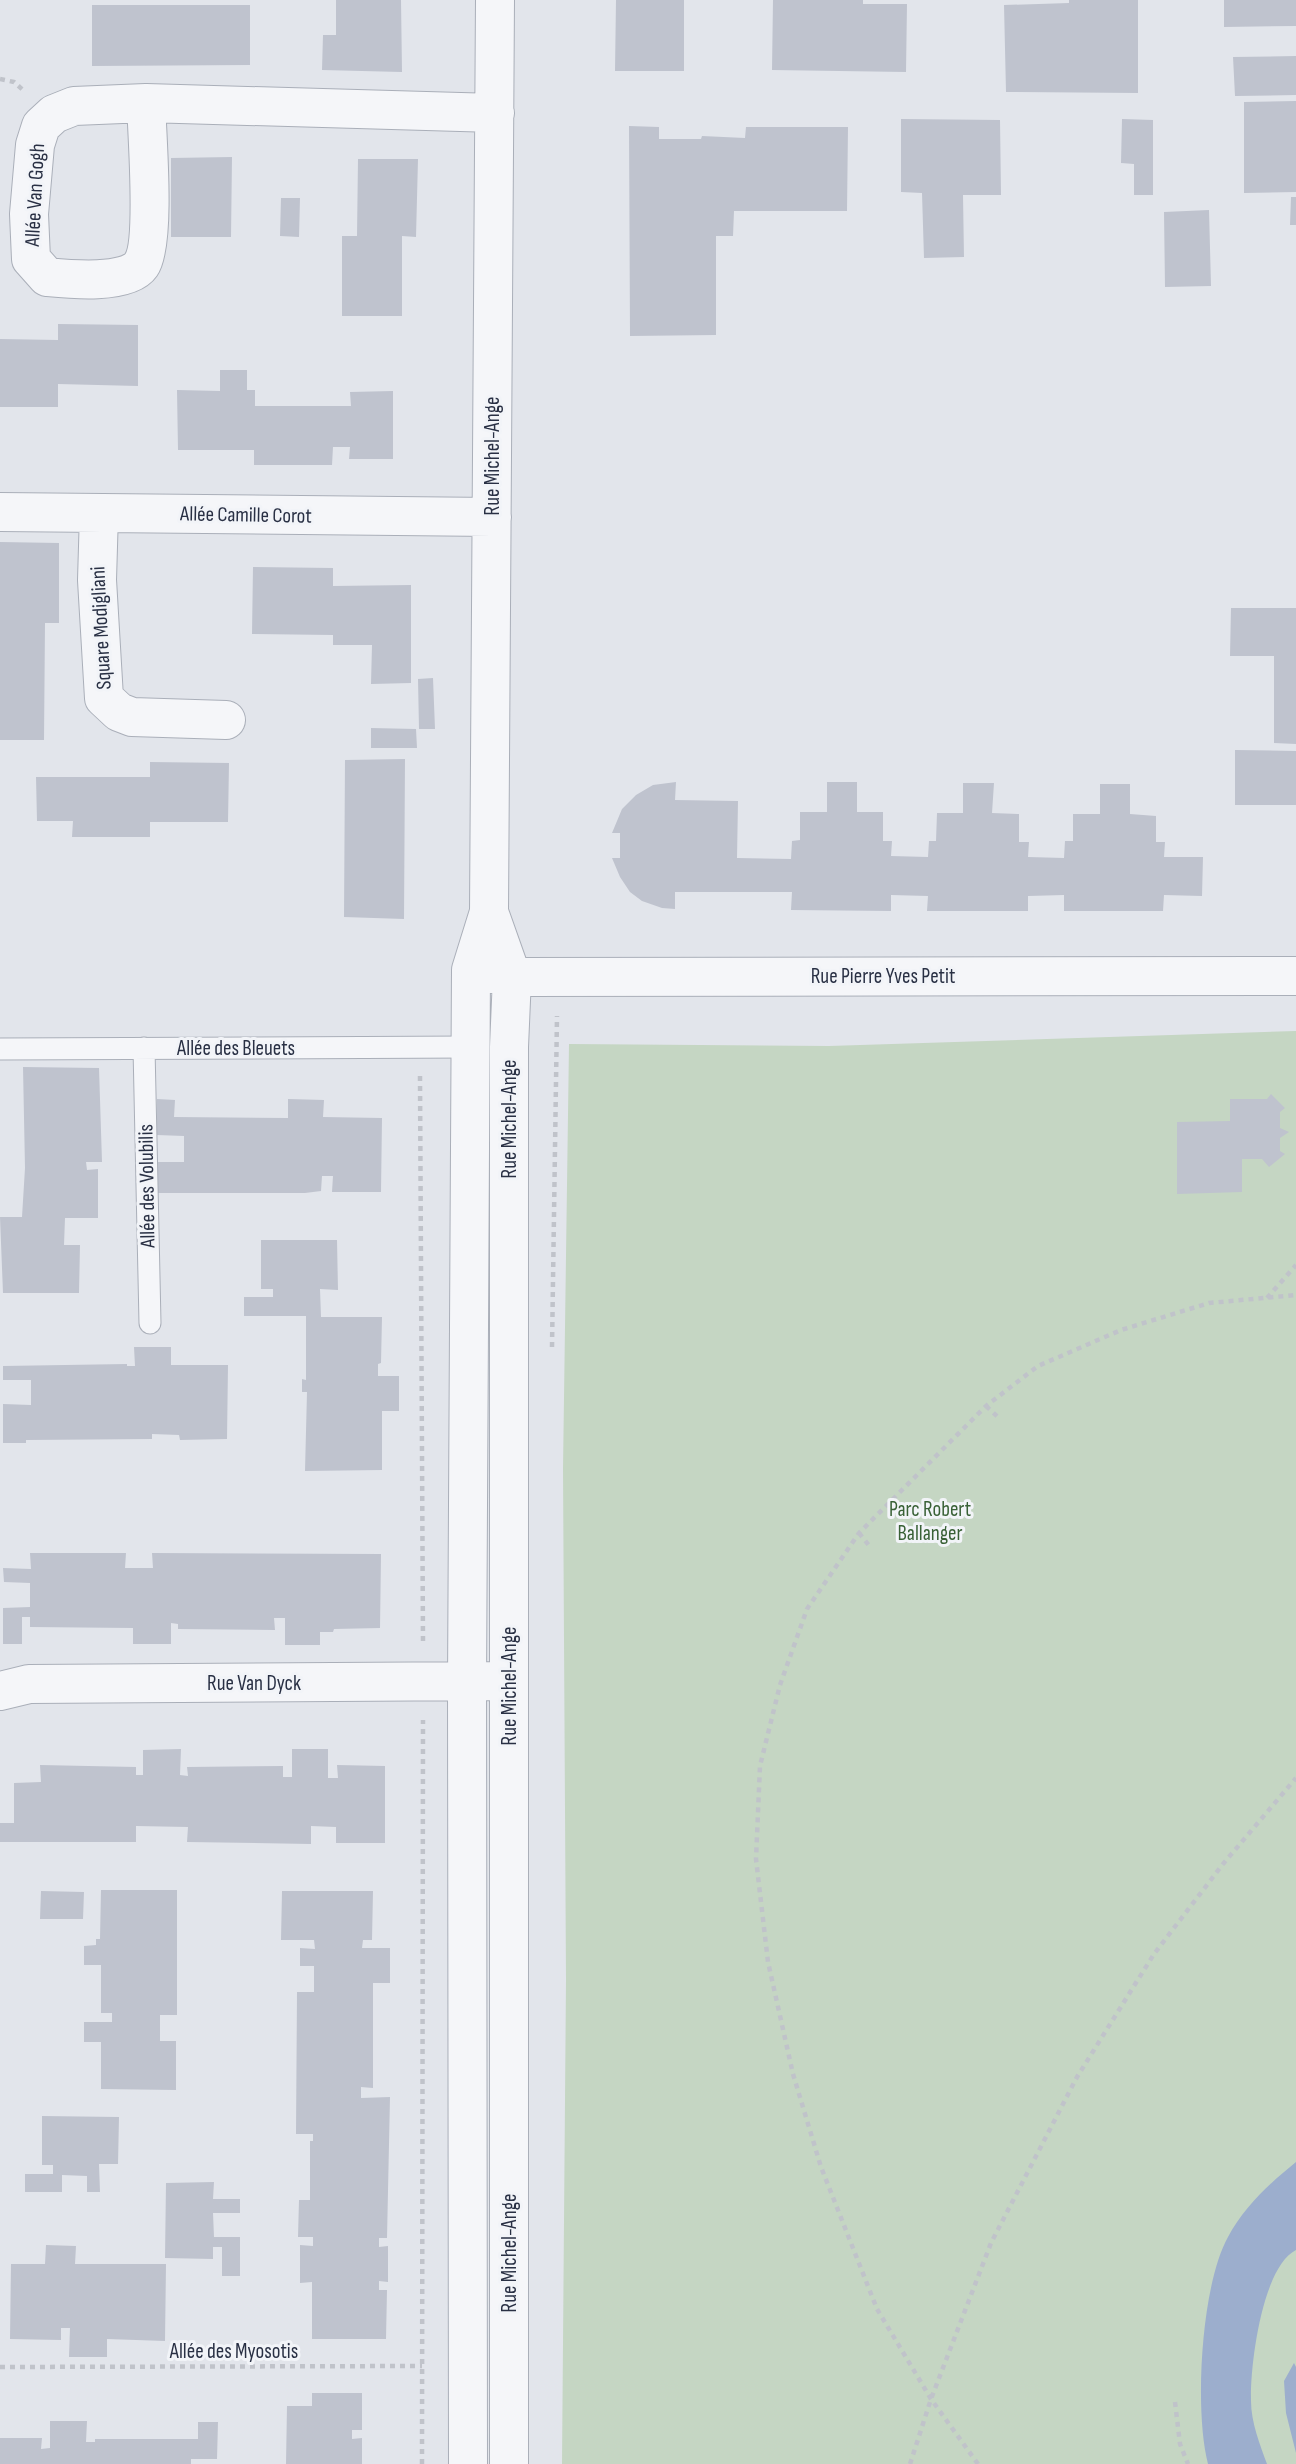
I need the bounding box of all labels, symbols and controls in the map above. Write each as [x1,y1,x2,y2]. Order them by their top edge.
street label: Allée Van Gogh [20,143,50,248]
street label: Rue Michel-Ange [480,397,505,515]
street label: Allée Camille Corot [179,501,312,529]
street label: Square Modigliani [85,566,117,690]
street label: Rue Pierre Yves Petit [811,964,955,989]
street label: Allée des Bleuets [176,1036,295,1061]
street label: Rue Michel-Ange [497,1060,522,1178]
street label: Allée des Volubilis [133,1124,161,1249]
park label: Parc Robert Ballanger [889,1497,971,1546]
street label: Rue Michel-Ange [497,1627,522,1745]
street label: Rue Van Dyck [207,1671,301,1696]
street label: Rue Michel-Ange [497,2194,522,2312]
street label: Allée des Myosotis [169,2339,298,2364]

